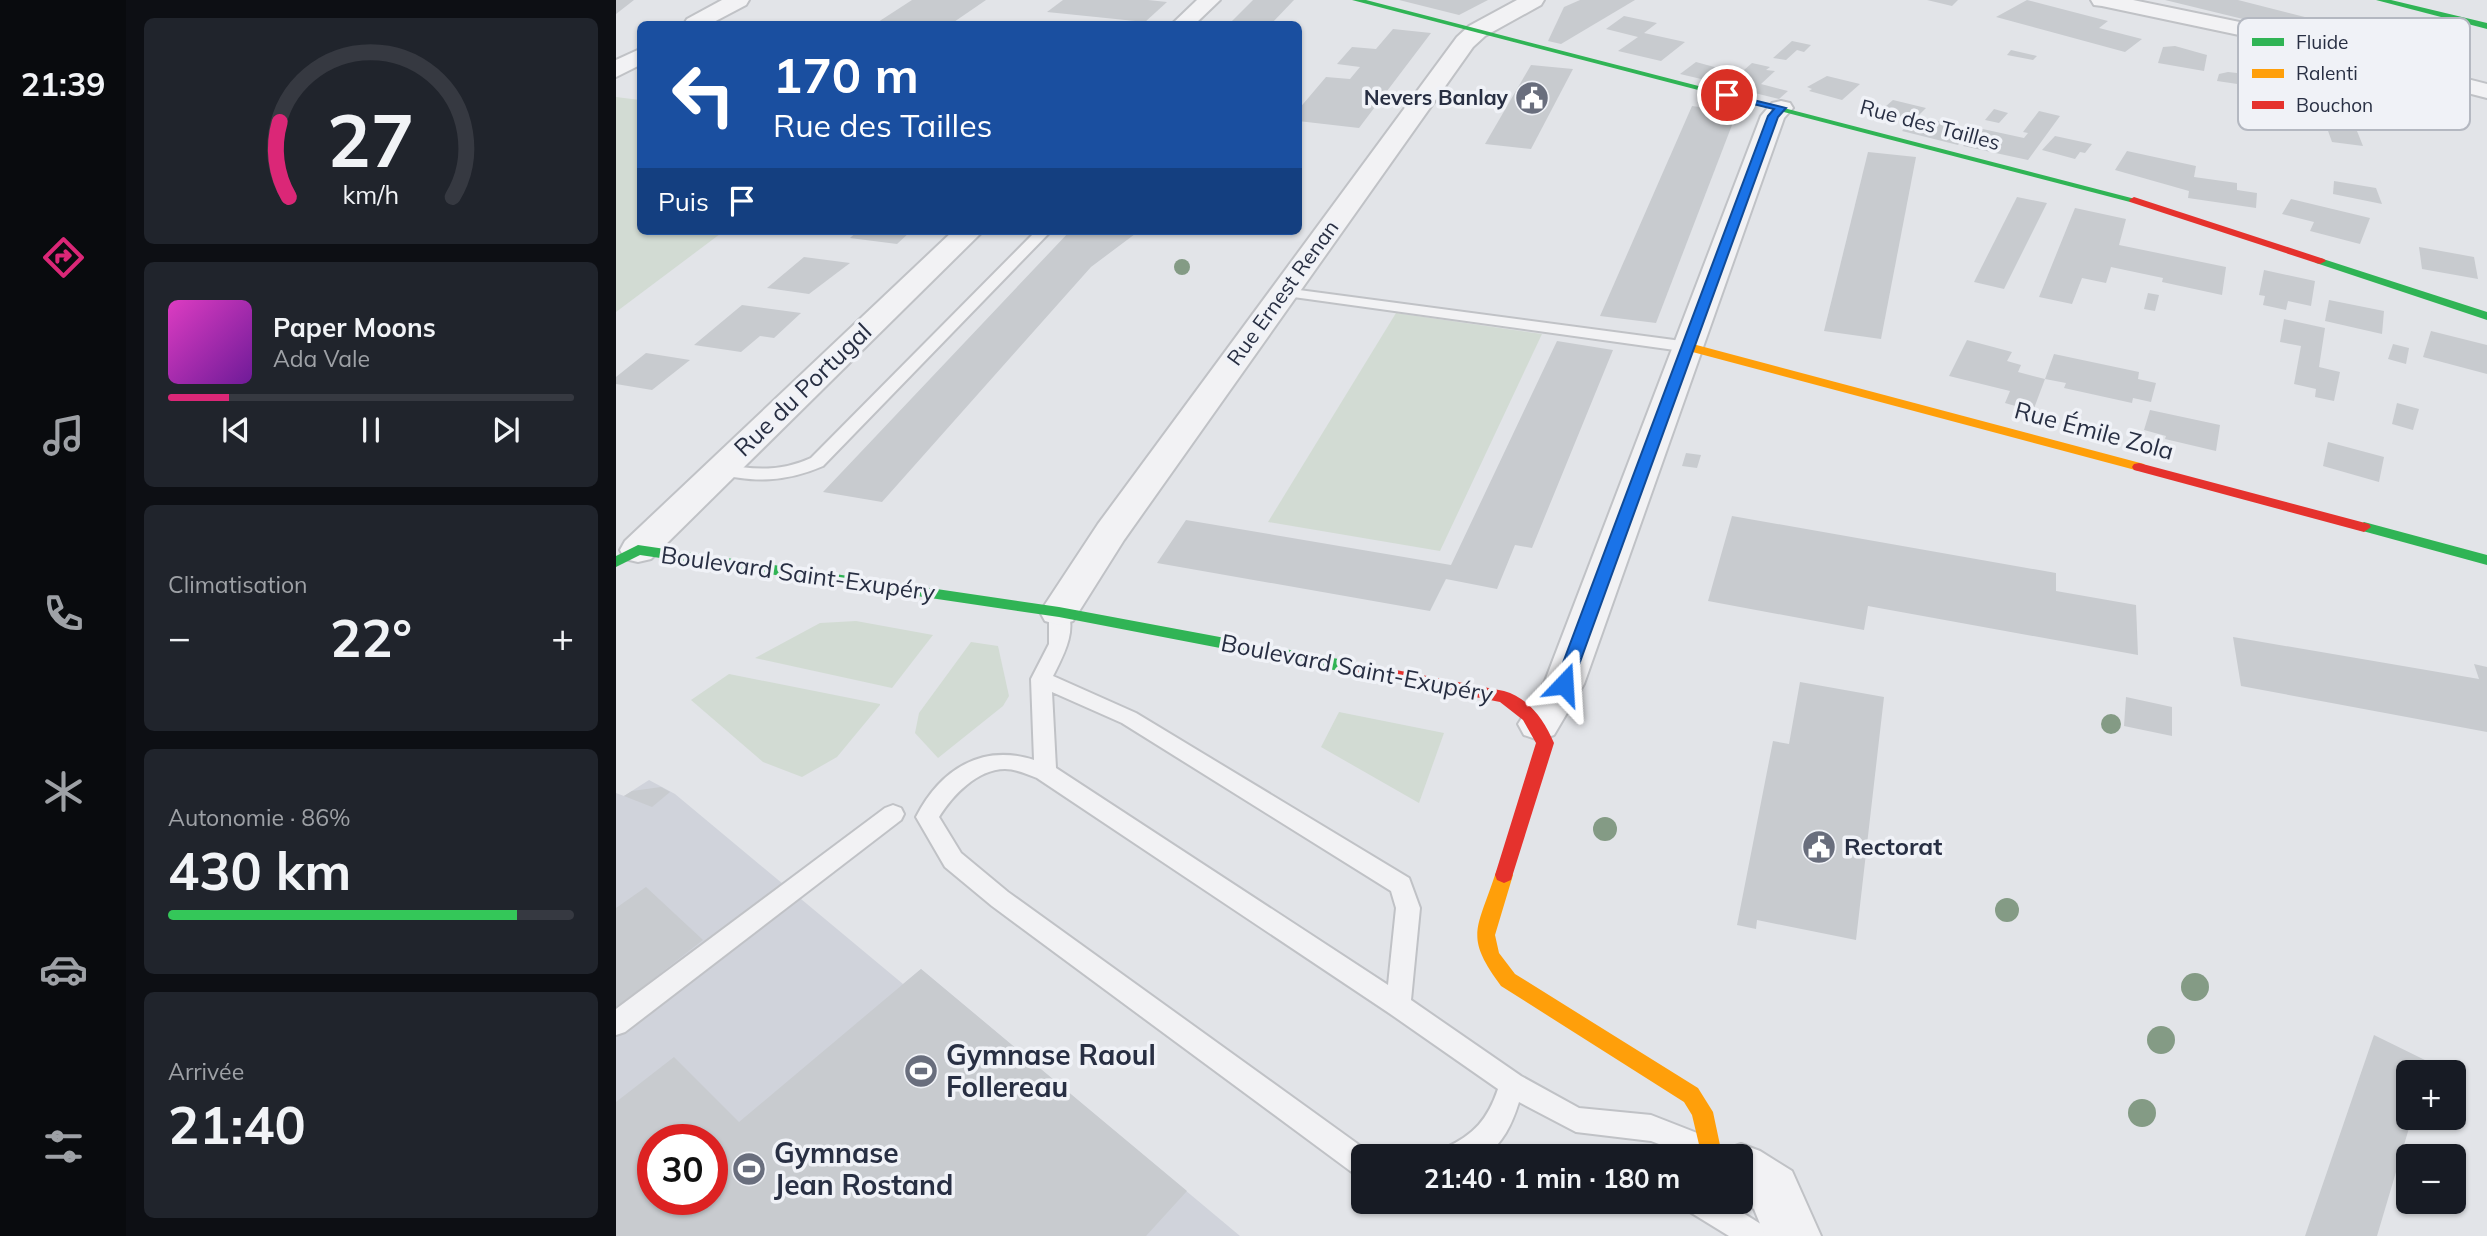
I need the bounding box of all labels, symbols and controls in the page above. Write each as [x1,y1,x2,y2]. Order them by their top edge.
legend [2238,18,2470,130]
text: Fluide [2296,30,2348,54]
text: 170 m [773,44,919,105]
icon: left [658,49,749,140]
text: Ralenti [2296,61,2358,85]
text: 21:39 [21,64,105,104]
pin [1697,65,1757,125]
icon: arrive [1708,76,1746,114]
public building icon: Nevers Banlay [1513,79,1551,117]
place label: Nevers Banlay [1364,84,1509,110]
street label: Rue des Tailles [1857,93,2003,155]
text: Bouchon [2296,93,2373,117]
text: 27 [327,94,415,185]
text: Rue des Tailles [773,105,992,145]
text: km/h [343,179,399,210]
icon: arrive [723,182,761,220]
text: Puis [658,185,709,218]
street label: Rue Ernest Renan [1221,215,1344,370]
icon: directions [39,233,88,282]
text: Paper Moons [273,311,436,344]
street label: Rue du Portugal [727,316,877,462]
text: Ada Vale [273,344,370,373]
street label: Rue Émile Zola [2011,394,2177,466]
icon: music [39,411,88,460]
icon: previous [217,411,255,449]
icon: pause [352,411,390,449]
icon: next [487,411,525,449]
street label: Boulevard Saint-Exupéry [659,539,937,607]
text: Climatisation [168,570,308,599]
icon: phone [39,589,88,638]
text: 22° [330,605,412,670]
text: − [168,613,191,661]
text: + [551,613,574,661]
street label: Boulevard Saint-Exupéry [1219,627,1496,709]
position arrow [1527,647,1601,721]
icon: climate [39,767,88,816]
text: Autonomie · 86% [168,803,351,832]
public building icon: Rectorat [1800,828,1838,866]
place label: Rectorat [1844,831,1942,861]
text: 430 km [168,838,351,903]
icon: car [39,945,88,994]
place label: Gymnase Raoul Follereau [946,1037,1156,1104]
sports icon: Gymnase Raoul Follereau [902,1052,940,1090]
text: Arrivée [168,1057,244,1086]
map controls [2396,1060,2466,1214]
button: + [2396,1060,2466,1130]
text: 21:40 [168,1092,306,1157]
icon: filters [39,1122,88,1171]
speed limit sign: 30 [637,1124,728,1215]
place label: Gymnase Jean Rostand [774,1135,953,1202]
button: − [2396,1144,2466,1214]
sports icon: Gymnase Jean Rostand [730,1150,768,1188]
text: 21:40 · 1 min · 180 m [1424,1162,1680,1195]

